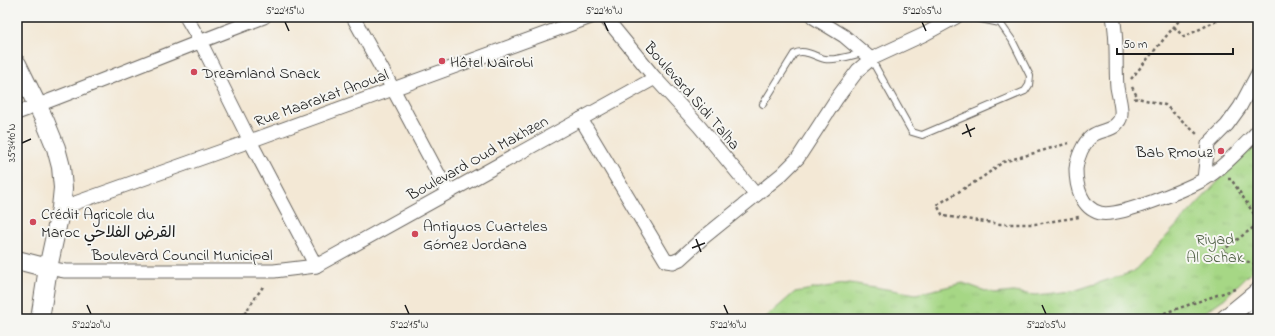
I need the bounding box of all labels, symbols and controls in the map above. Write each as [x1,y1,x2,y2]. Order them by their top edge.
text: 5°22'15"W [266,4,304,19]
text: 5°22'10"W [586,4,623,19]
text: 5°22'05"W [902,4,942,19]
scale bar [1117,30,1233,56]
street label: Boulevard Sidi Talha [637,36,745,156]
text: 50 m [1123,36,1147,54]
place label: Hôtel Nairobi [450,51,533,75]
marker: Hôtel Nairobi [437,56,447,66]
place label: Dreamland Snack [201,62,321,86]
street label: Rue Maarakat Anoual [251,63,392,134]
marker: Dreamland Snack [189,67,199,77]
street label: Boulevard Oud Makhzen [402,110,553,208]
text: 35°34'10"N [5,124,20,162]
place label: Bab Rmouz [1135,141,1213,165]
marker: Bab Rmouz [1216,146,1226,156]
place label: Crédit Agricole du Maroc القرض الفلاحي [41,203,176,246]
place label: Antiguos Cuarteles Gómez Jordana [423,215,548,257]
marker: Crédit Agricole du Maroc القرض الفلاحي [28,217,38,227]
park label: Riyad Al Ochak [1186,228,1245,270]
marker: Antiguos Cuarteles Gómez Jordana [410,229,420,239]
street label: Boulevard Council Municipal [90,244,273,268]
text: 5°22'20"W [72,318,111,333]
text: 5°22'15"W [390,318,428,333]
text: 5°22'10"W [710,318,747,333]
text: 5°22'05"W [1026,318,1066,333]

